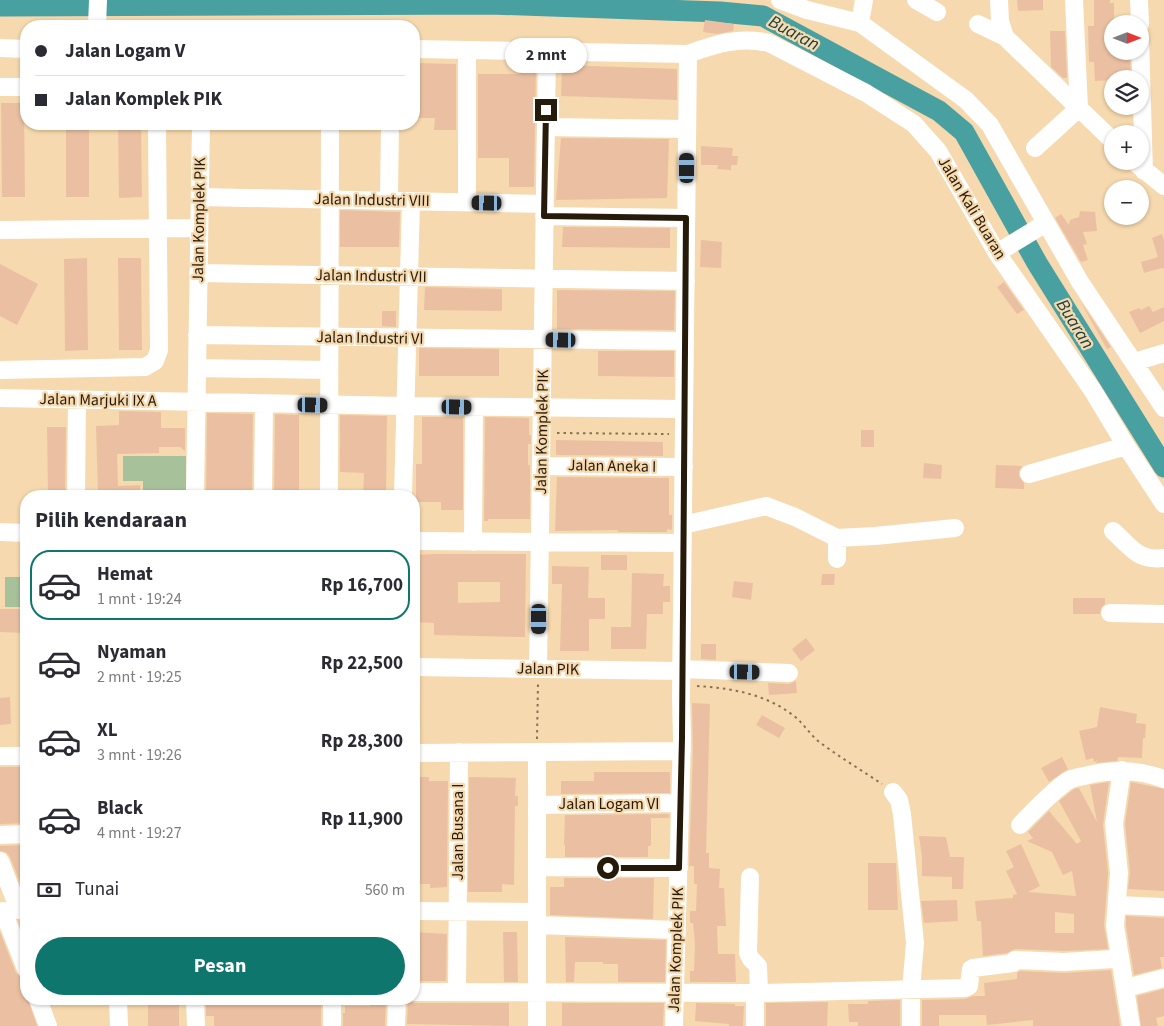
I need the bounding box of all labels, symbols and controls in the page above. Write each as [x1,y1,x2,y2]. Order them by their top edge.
water label: Buaran [764,9,824,57]
north arrow [1104,15,1149,60]
map controls [1104,15,1149,225]
text: Jalan Logam V [65,38,185,65]
callout: 2 mnt [505,38,587,72]
text: 2 mnt [526,44,566,66]
button: layers [1104,70,1149,115]
text: Jalan Komplek PIK [65,86,222,113]
route end [535,99,557,121]
button: + [1104,125,1149,170]
street label: Jalan Kali Buaran [933,152,1011,264]
car [679,153,694,183]
street label: Jalan Komplek PIK [187,156,211,283]
button: − [1104,180,1149,225]
street label: Jalan Industri VIII [314,188,430,212]
car [471,195,502,211]
street label: Jalan Industri VII [315,264,427,288]
water label: Buaran [1050,294,1100,354]
street label: Jalan Industri VI [316,326,424,350]
car [545,332,576,348]
street label: Jalan Komplek PIK [530,368,554,495]
street label: Jalan Marjuki IX A [39,388,157,412]
car [297,397,328,413]
car [441,399,472,415]
street label: Jalan Aneka I [568,454,656,478]
text: Pilih kendaraan [35,504,187,536]
text: Hemat [97,561,153,588]
icon: car [37,563,82,608]
text: Rp 16,700 [321,572,403,599]
text: 1 mnt · 19:24 [97,588,182,610]
car [531,604,546,634]
text: Nyaman [97,639,166,666]
icon: car [37,641,82,686]
text: Rp 22,500 [321,650,403,677]
street label: Jalan PIK [517,657,580,681]
car [729,664,760,680]
text: 2 mnt · 19:25 [97,666,182,688]
text: XL [97,717,118,744]
icon: car [37,719,82,764]
text: Rp 28,300 [321,728,403,755]
text: 3 mnt · 19:26 [97,744,182,766]
street label: Jalan Busana I [447,784,469,880]
street label: Jalan Logam VI [559,793,659,815]
text: Black [97,795,143,822]
icon: car [37,797,82,842]
text: Rp 11,900 [321,806,403,833]
text: 4 mnt · 19:27 [97,822,182,844]
route start [597,857,619,879]
icon: cash [35,876,63,904]
text: Tunai [75,876,119,903]
text: 560 m [365,879,405,901]
street label: Jalan Komplek PIK [663,886,689,1013]
button: Pesan [35,937,405,995]

